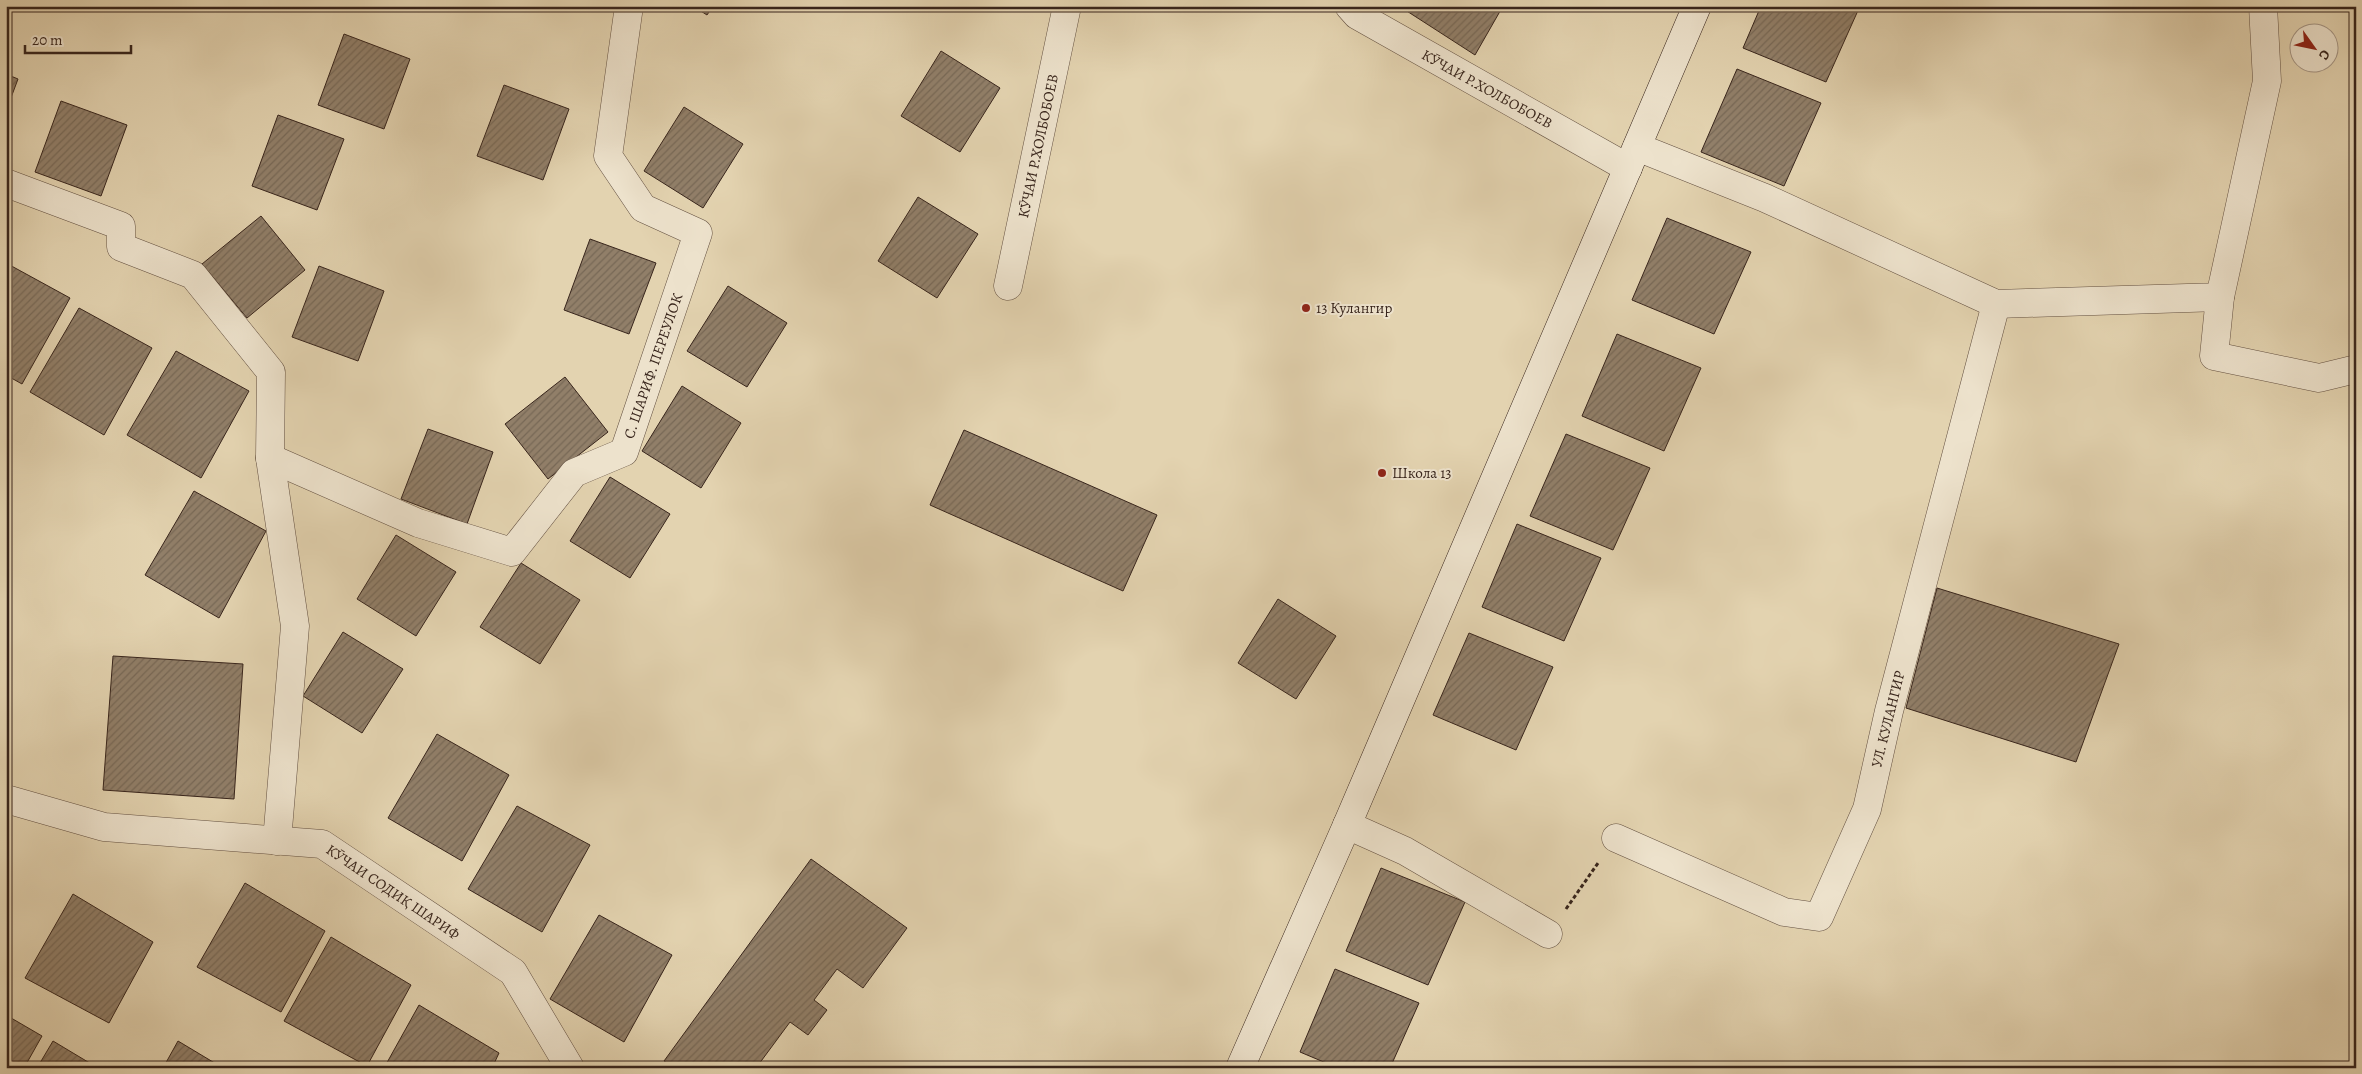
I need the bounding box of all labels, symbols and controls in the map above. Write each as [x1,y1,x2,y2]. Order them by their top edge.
scale bar [25,22,131,54]
north arrow [2290,22,2340,72]
text: 20 m [32,30,63,50]
street label: КӮЧАИ Р.ХОЛБОБОЕВ [1418,45,1556,133]
text: С [2314,46,2335,64]
street label: КӮЧАИ Р.ХОЛБОБОЕВ [1013,72,1063,220]
street label: С. ШАРИФ. ПЕРЕУЛОК [619,290,687,441]
place label: 13 Кулангир [1316,298,1392,318]
marker: 13 Кулангир [1300,302,1312,314]
place label: Школа 13 [1392,463,1452,483]
marker: Школа 13 [1376,467,1388,479]
street label: УЛ. КУЛАНГИР [1866,669,1910,769]
street label: КӮЧАИ СОДИҚ ШАРИФ [322,840,464,945]

